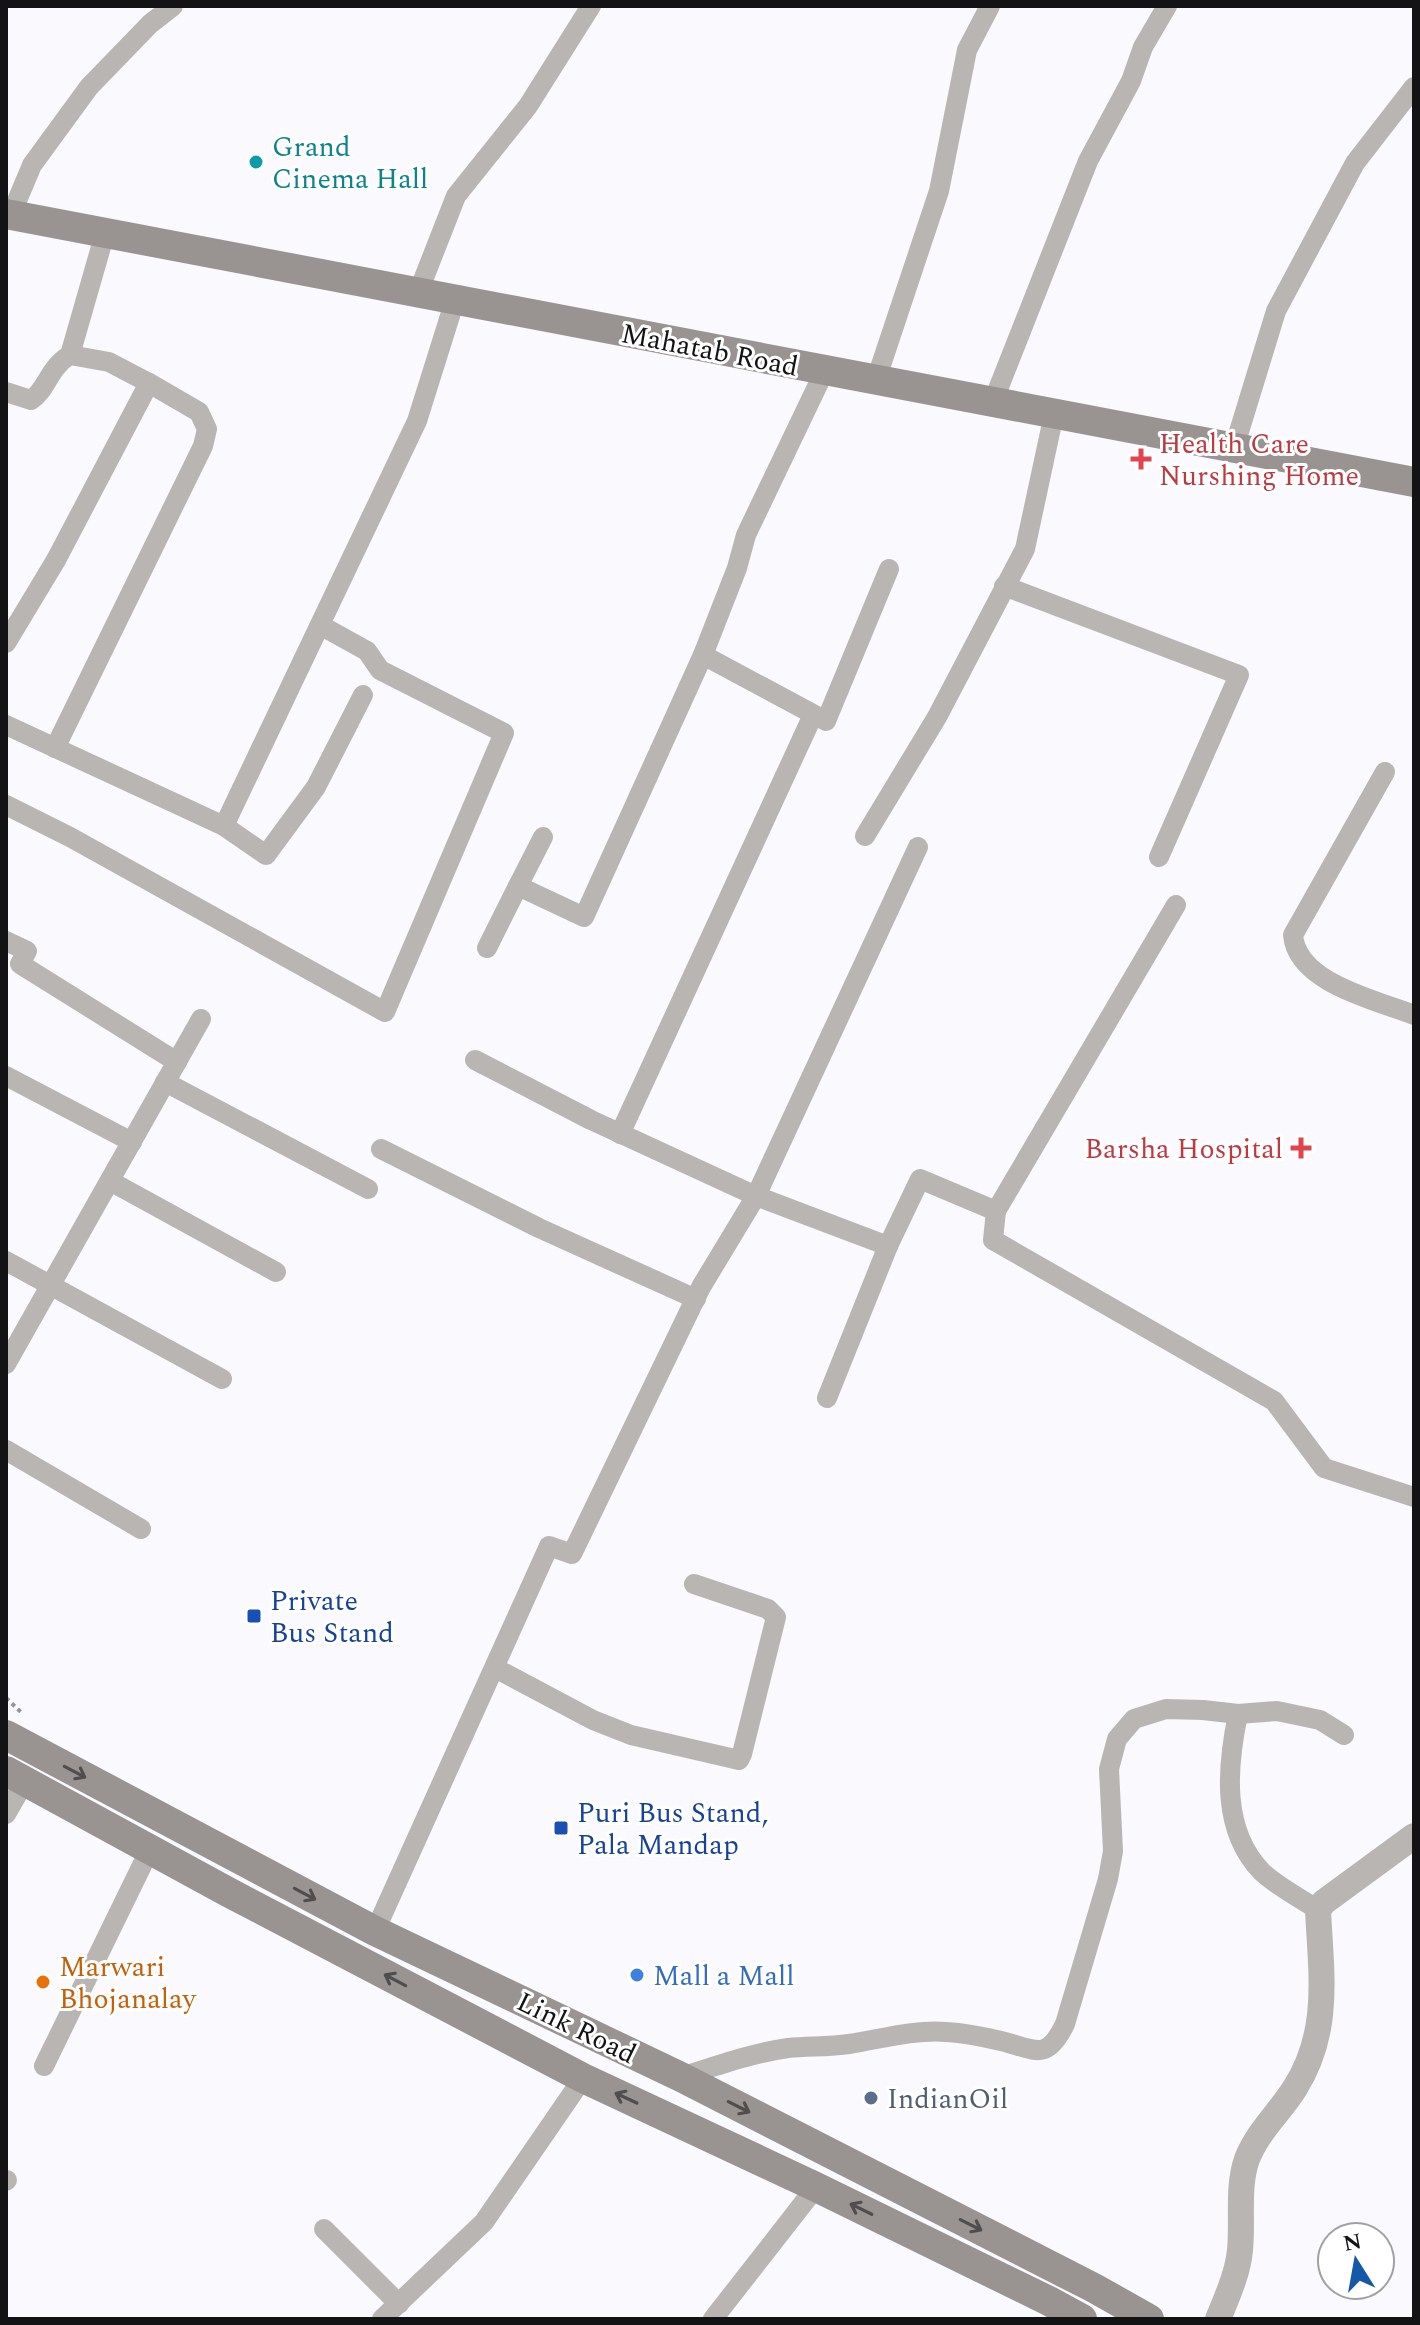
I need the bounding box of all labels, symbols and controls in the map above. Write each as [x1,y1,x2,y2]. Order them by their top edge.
place label: Grand Cinema Hall [272,126,428,201]
marker: Grand Cinema Hall [247,153,265,171]
street label: Mahatab Road [618,312,802,389]
place label: Health Care Nurshing Home [1159,423,1359,498]
marker: Health Care Nurshing Home [1130,448,1152,470]
place label: Barsha Hospital [1085,1128,1283,1171]
marker: Barsha Hospital [1290,1137,1312,1159]
place label: Private Bus Stand [270,1580,394,1655]
marker: Private Bus Stand [245,1607,263,1625]
one-way arrow [62,1765,86,1781]
place label: Puri Bus Stand, Pala Mandap [577,1792,768,1867]
marker: Puri Bus Stand, Pala Mandap [552,1819,570,1837]
one-way arrow [292,1886,316,1902]
place label: Marwari Bhojanalay [59,1946,198,2021]
place label: Mall a Mall [653,1955,794,1998]
marker: Mall a Mall [628,1966,646,1984]
one-way arrow [384,1971,407,1987]
marker: Marwari Bhojanalay [34,1973,52,1991]
street label: Link Road [509,1981,644,2076]
place label: IndianOil [887,2078,1008,2121]
marker: IndianOil [862,2089,880,2107]
one-way arrow [615,2090,639,2105]
one-way arrow [727,2099,751,2115]
one-way arrow [850,2201,874,2216]
one-way arrow [958,2218,982,2233]
north arrow [1316,2221,1396,2301]
text: N [1341,2225,1364,2261]

